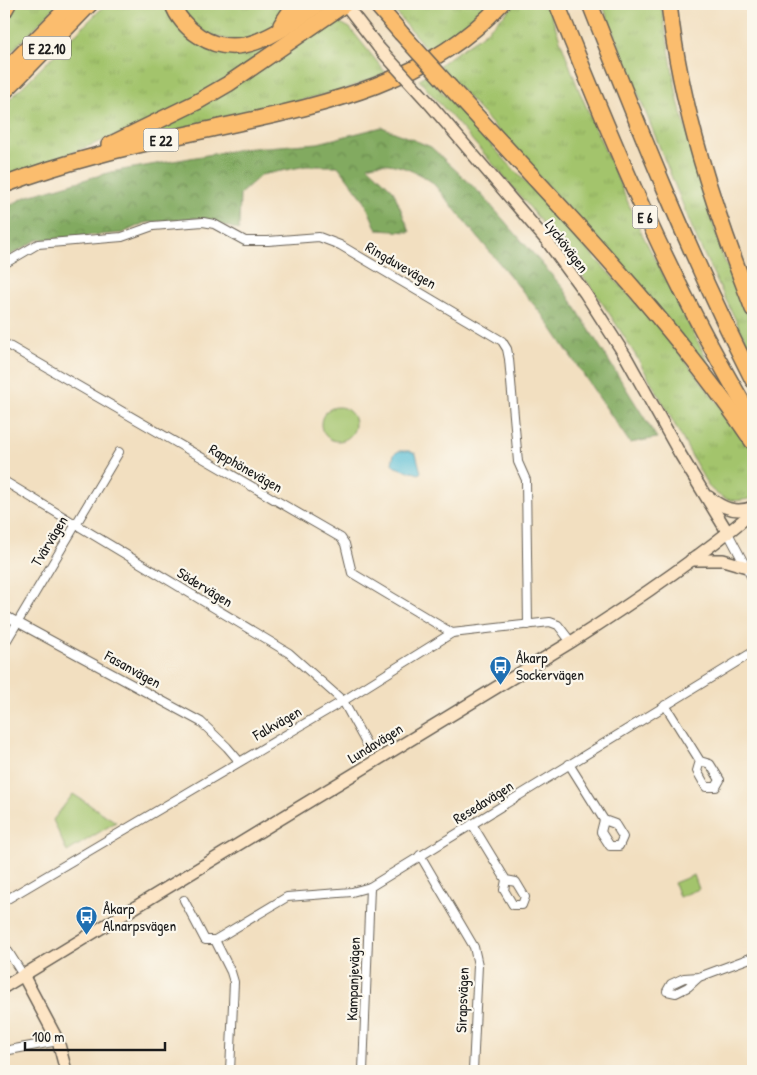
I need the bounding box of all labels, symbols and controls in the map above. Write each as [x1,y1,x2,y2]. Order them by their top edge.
road number: E 22.10 [23,36,71,59]
road number: E 22 [144,128,178,152]
road number: E 6 [632,206,658,228]
street label: Lyckövägen [540,215,594,277]
street label: Ringduvevägen [362,236,441,294]
street label: Rapphönevägen [205,438,287,498]
street label: Tvärvägen [26,511,73,570]
street label: Södervägen [173,562,237,612]
street label: Fasanvägen [100,644,165,693]
place label: Åkarp Sockervägen [516,647,584,685]
bus stop icon: Åkarp Sockervägen [488,654,512,685]
street label: Falkvägen [248,701,305,746]
street label: Lundavägen [343,718,407,768]
street label: Resedavägen [449,775,517,829]
place label: Åkarp Alnarpsvägen [103,898,176,936]
bus stop icon: Åkarp Alnarpsvägen [75,905,99,936]
street label: Kampanjevägen [341,937,365,1021]
street label: Sirapsvägen [450,967,474,1033]
scale bar [25,1020,165,1052]
text: 100 m [32,1026,65,1047]

